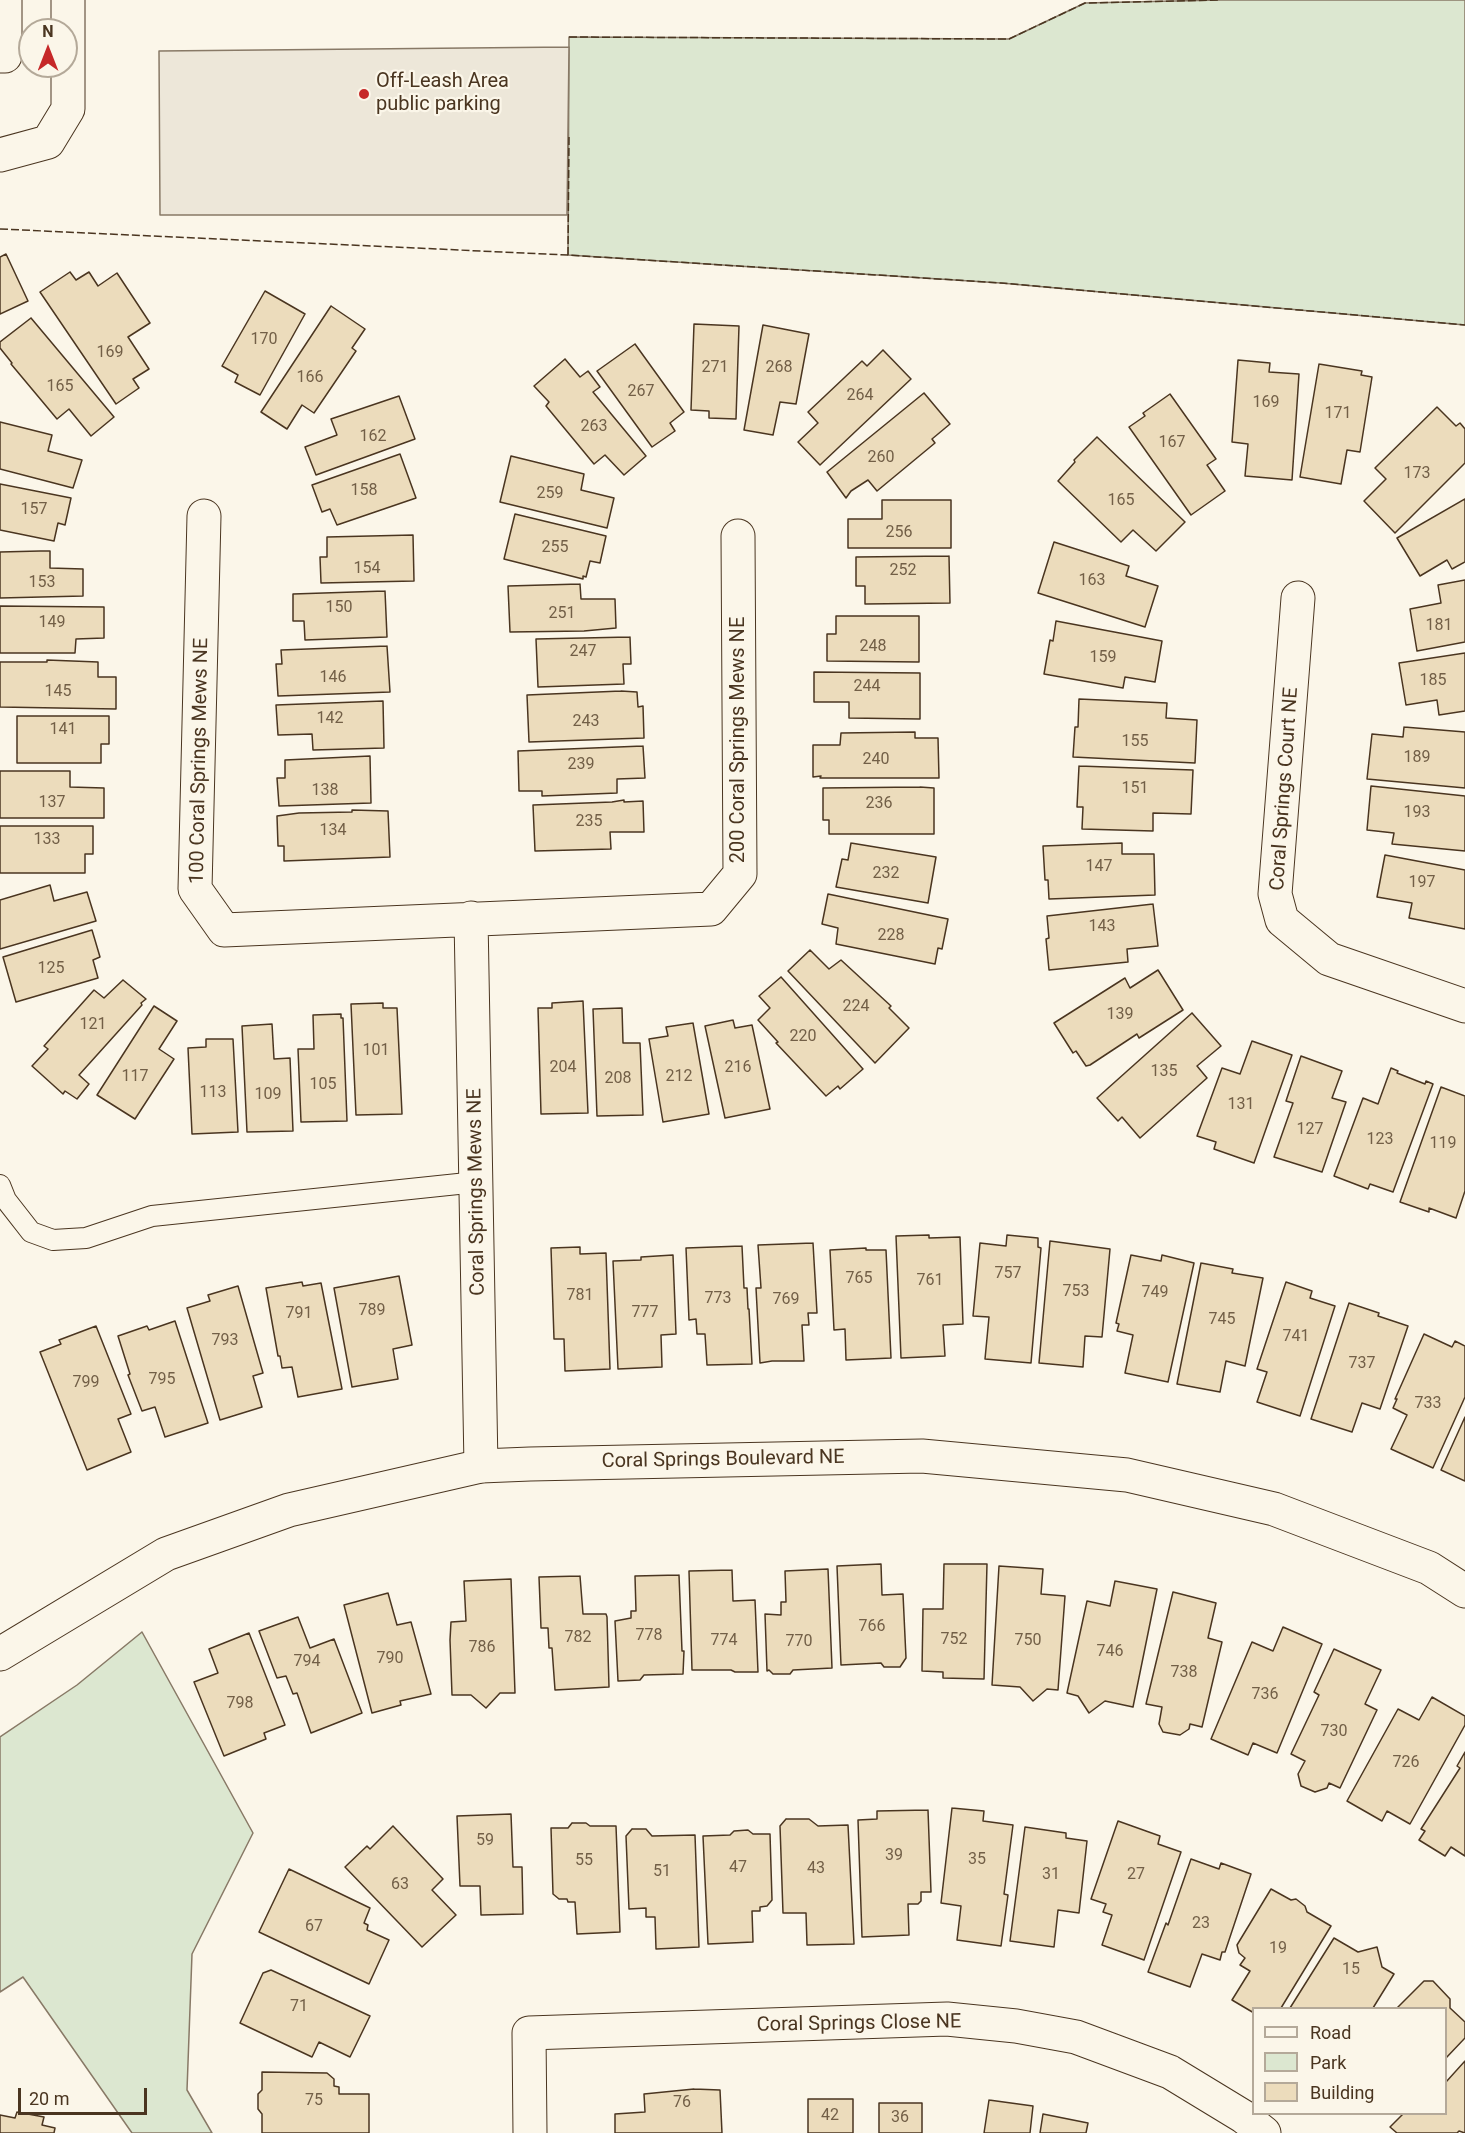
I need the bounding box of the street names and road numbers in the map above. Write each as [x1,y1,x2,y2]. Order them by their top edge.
street label: 200 Coral Springs Mews NE [727,617,751,863]
street label: 100 Coral Springs Mews NE [186,638,214,884]
street label: Coral Springs Court NE [1266,687,1304,891]
street label: Coral Springs Mews NE [463,1088,491,1296]
street label: Coral Springs Boulevard NE [601,1446,845,1474]
street label: Coral Springs Close NE [756,2010,962,2038]

